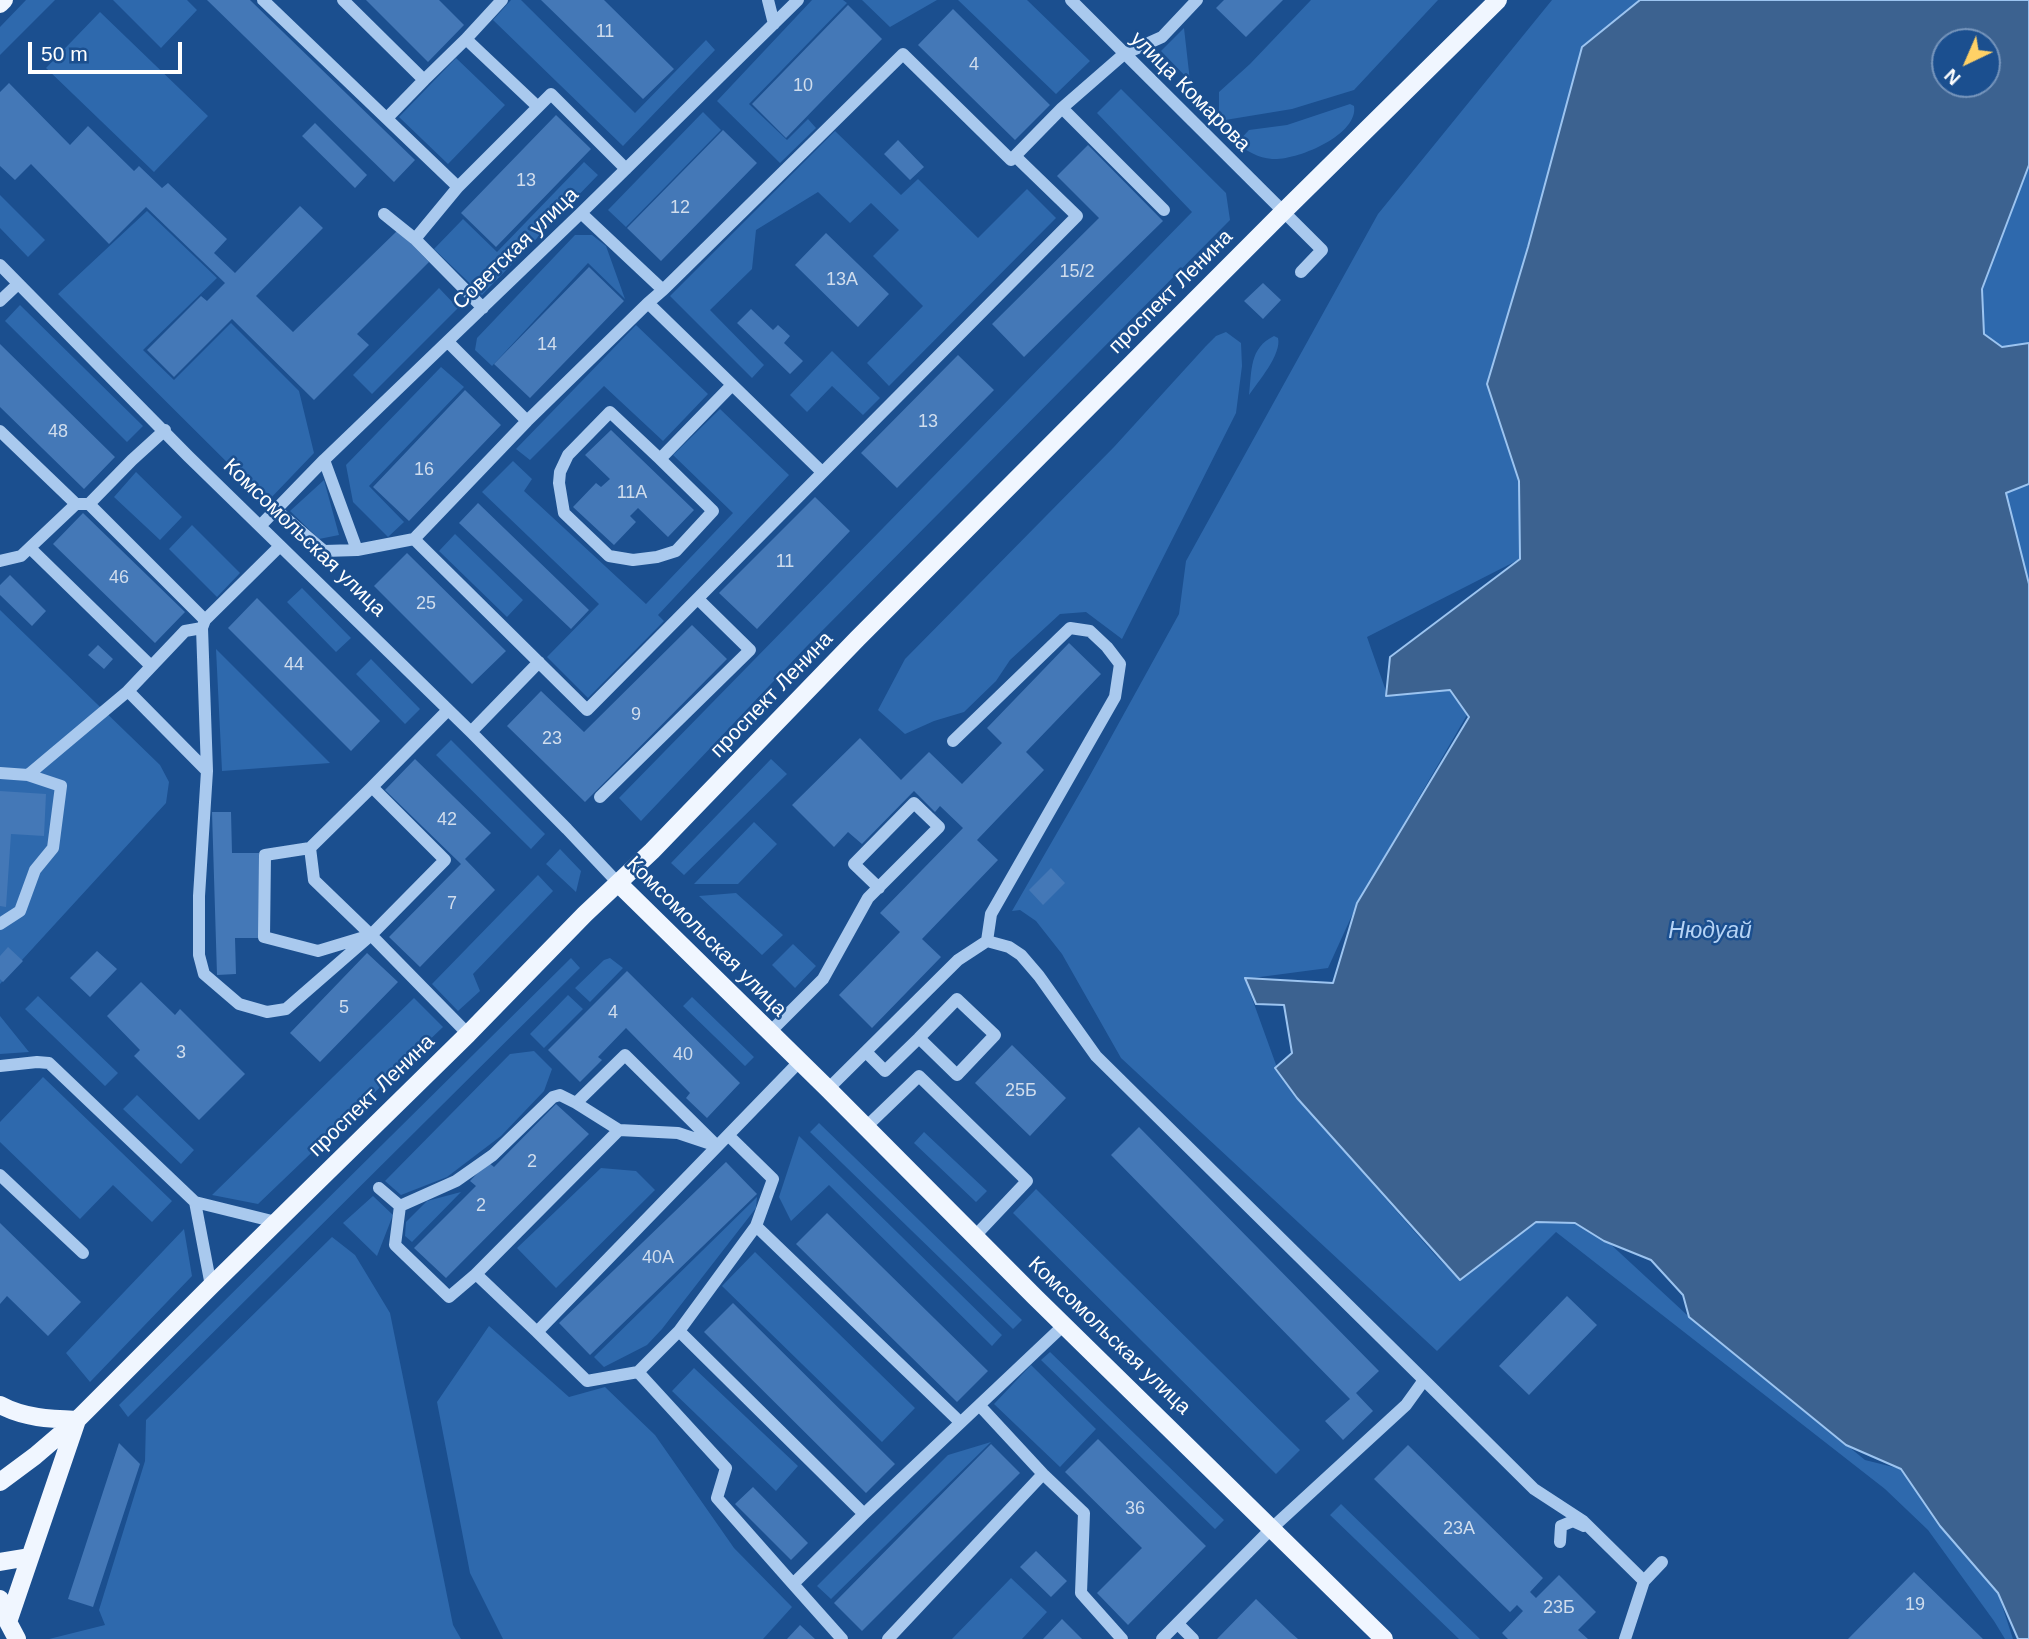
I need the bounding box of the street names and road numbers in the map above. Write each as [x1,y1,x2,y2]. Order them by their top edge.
street label: улица Комарова [1125,27,1255,157]
street label: Советская улица [448,183,584,315]
street label: проспект Ленина [1104,225,1238,359]
street label: Комсомольская улица [217,454,391,622]
street label: проспект Ленина [706,627,838,763]
street label: Комсомольская улица [621,852,791,1022]
street label: проспект Ленина [304,1030,440,1162]
street label: Комсомольская улица [1022,1252,1196,1420]

